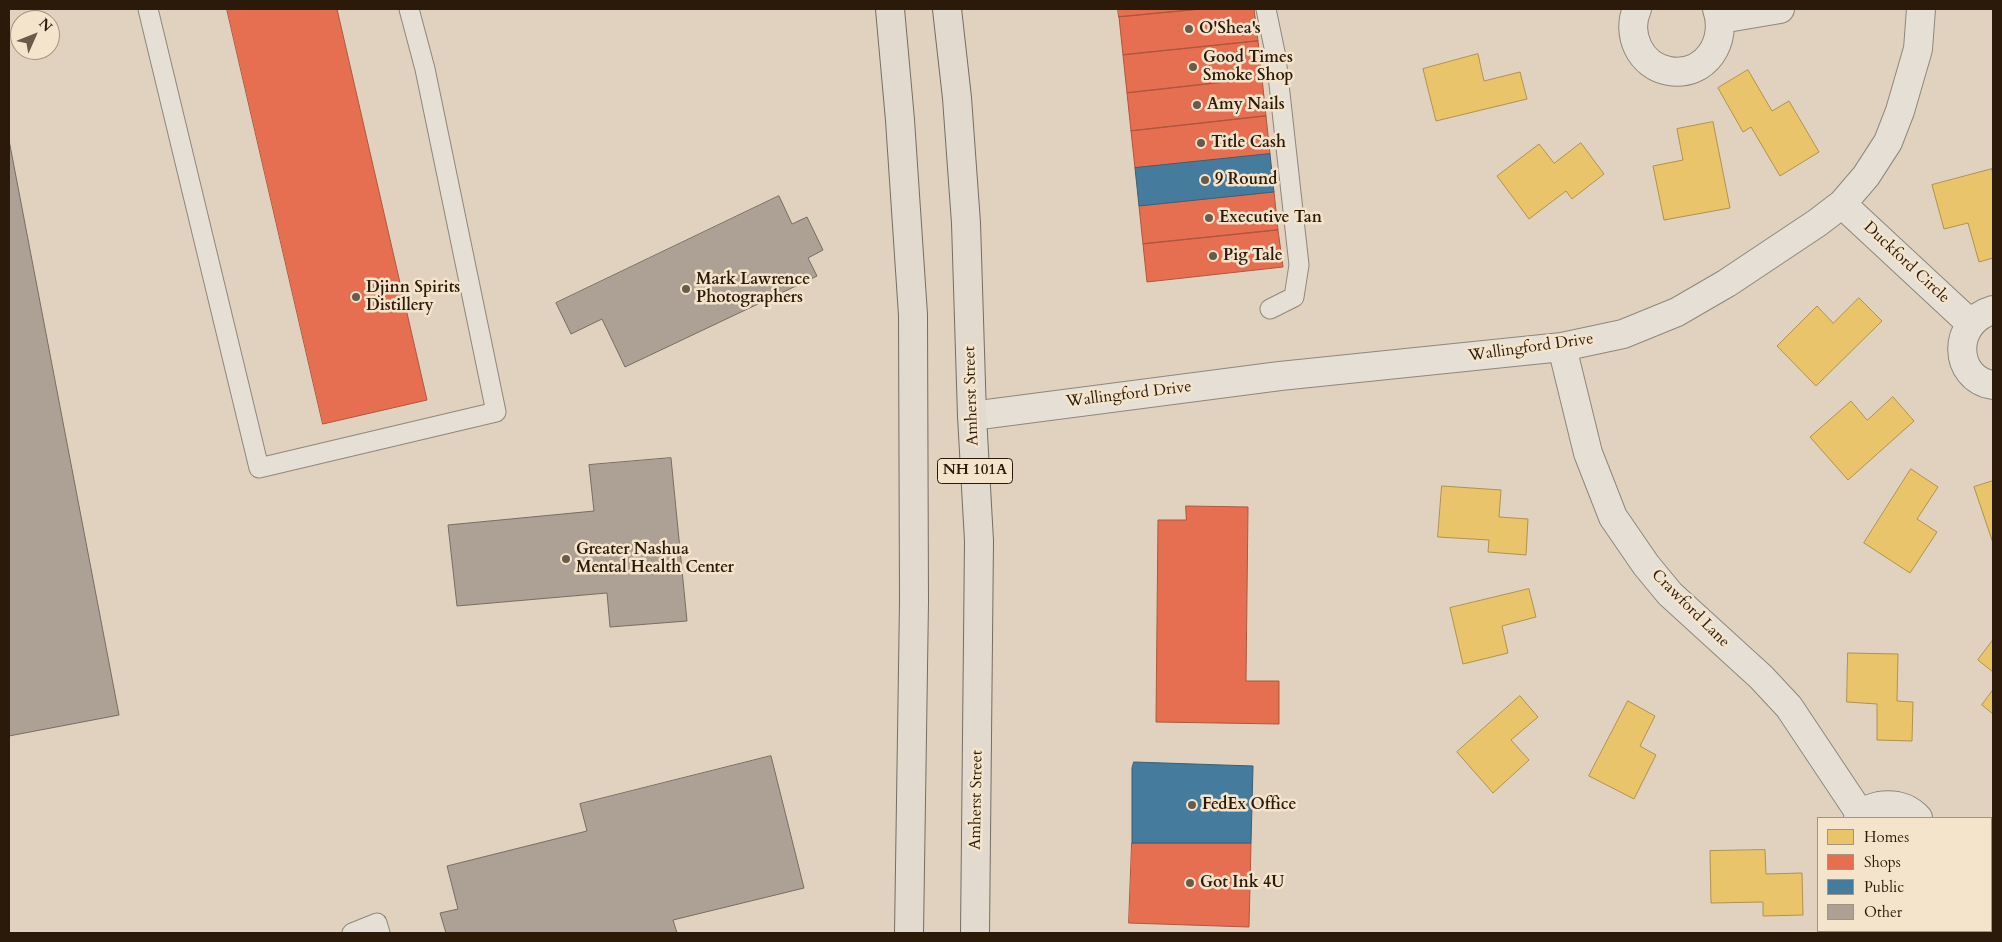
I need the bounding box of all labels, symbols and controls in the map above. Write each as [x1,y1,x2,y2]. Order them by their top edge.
north arrow [10,10,60,60]
text: N [34,14,56,36]
place label: O'Shea's [1199,19,1261,39]
marker: O'Shea's [1183,23,1195,35]
place label: Good Times Smoke Shop [1203,48,1293,86]
marker: Good Times Smoke Shop [1187,61,1199,73]
place label: Amy Nails [1207,95,1285,115]
marker: Amy Nails [1191,99,1203,111]
place label: Title Cash [1211,133,1286,153]
marker: Title Cash [1195,137,1207,149]
place label: 9 Round [1215,170,1277,190]
marker: 9 Round [1199,174,1211,186]
place label: Executive Tan [1219,208,1322,228]
marker: Executive Tan [1203,212,1215,224]
street label: Duckford Circle [1859,218,1953,308]
place label: Pig Tale [1223,246,1283,266]
marker: Pig Tale [1207,250,1219,262]
place label: Mark Lawrence Photographers [696,270,810,308]
place label: Djinn Spirits Distillery [366,278,460,316]
marker: Mark Lawrence Photographers [680,283,692,295]
marker: Djinn Spirits Distillery [350,291,362,303]
street label: Wallingford Drive [1467,330,1595,366]
street label: Amherst Street [961,346,983,446]
street label: Wallingford Drive [1065,378,1193,412]
road number: NH 101A [938,458,1012,484]
place label: Greater Nashua Mental Health Center [576,540,734,578]
marker: Greater Nashua Mental Health Center [560,553,572,565]
street label: Crawford Lane [1647,566,1733,652]
street label: Amherst Street [967,750,987,850]
place label: FedEx Office [1202,795,1296,815]
marker: FedEx Office [1186,799,1198,811]
legend [1817,817,1992,932]
text: Homes [1864,827,1909,847]
text: Shops [1864,852,1901,872]
place label: Got Ink 4U [1200,873,1284,893]
marker: Got Ink 4U [1184,877,1196,889]
text: Public [1864,877,1904,897]
text: Other [1864,902,1902,922]

